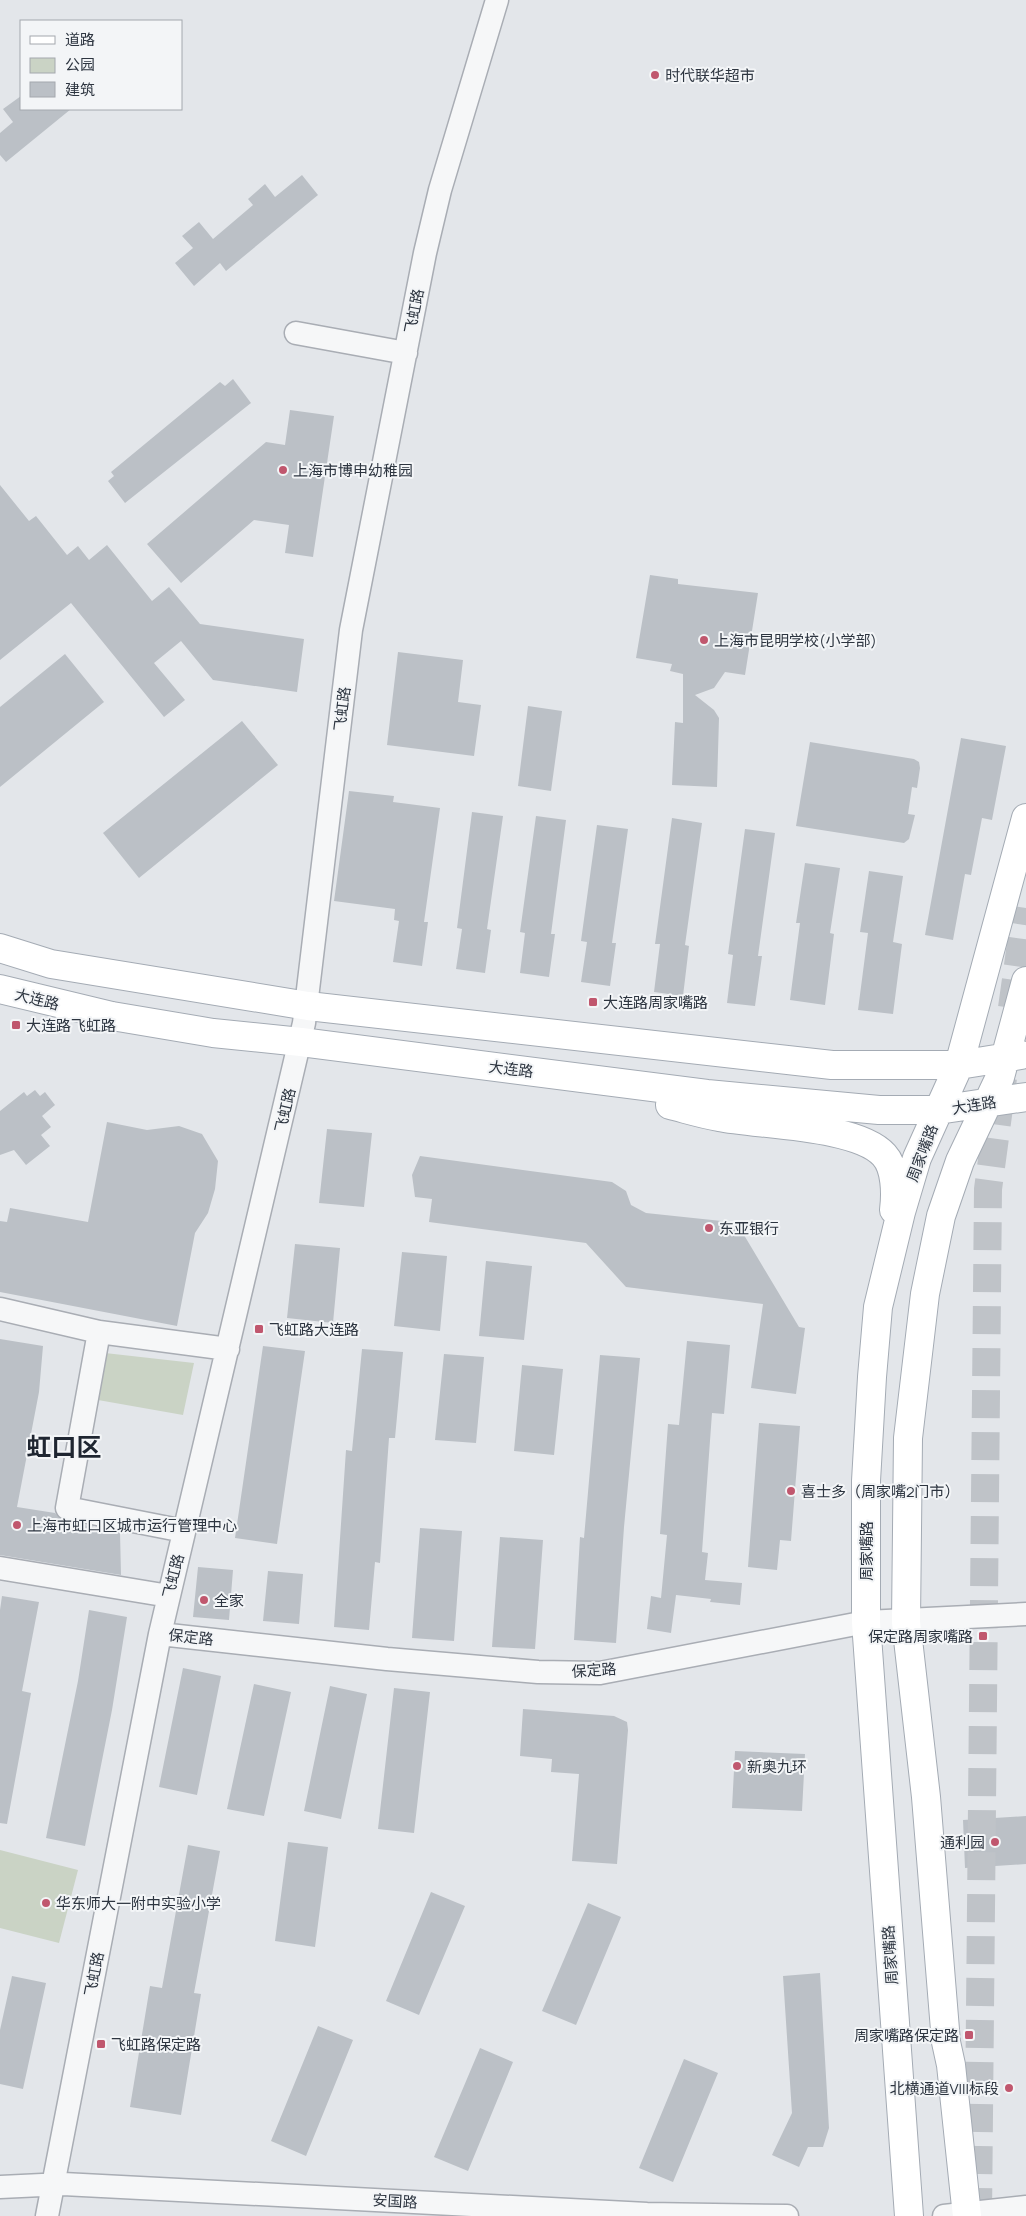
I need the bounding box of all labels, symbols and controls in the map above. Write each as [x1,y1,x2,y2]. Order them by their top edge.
legend [20,20,182,110]
text: 道路 [65,29,95,50]
text: 公园 [65,54,95,75]
place label: 时代联华超市 [665,65,755,86]
marker: 时代联华超市 [649,69,661,81]
text: 建筑 [65,79,95,100]
street label: 飞虹路 [399,287,429,335]
place label: 上海市博申幼稚园 [293,460,413,481]
marker: 上海市博申幼稚园 [277,464,289,476]
place label: 上海市昆明学校(小学部) [714,630,877,651]
marker: 上海市昆明学校(小学部) [698,634,710,646]
street label: 飞虹路 [329,685,355,733]
street label: 大连路 [13,983,61,1015]
place label: 大连路周家嘴路 [603,992,708,1013]
marker: 大连路周家嘴路 [587,996,599,1008]
place label: 大连路飞虹路 [26,1015,116,1036]
marker: 大连路飞虹路 [10,1019,22,1031]
street label: 大连路 [487,1056,535,1082]
street label: 飞虹路 [270,1086,300,1134]
street label: 大连路 [950,1091,998,1119]
street label: 周家嘴路 [901,1121,943,1185]
place label: 东亚银行 [719,1218,779,1239]
marker: 东亚银行 [703,1222,715,1234]
place label: 飞虹路大连路 [269,1319,359,1340]
marker: 飞虹路大连路 [253,1323,265,1335]
district label: 虹口区 [26,1429,102,1464]
place label: 喜士多（周家嘴2门市） [801,1481,960,1502]
marker: 喜士多（周家嘴2门市） [785,1485,797,1497]
place label: 上海市虹口区城市运行管理中心 [27,1515,237,1536]
marker: 上海市虹口区城市运行管理中心 [11,1519,23,1531]
street label: 周家嘴路 [856,1521,877,1581]
street label: 飞虹路 [157,1552,189,1600]
place label: 全家 [214,1590,244,1611]
marker: 全家 [198,1594,210,1606]
street label: 保定路 [168,1624,214,1650]
place label: 保定路周家嘴路 [868,1626,973,1647]
marker: 保定路周家嘴路 [977,1630,989,1642]
street label: 保定路 [571,1658,617,1682]
place label: 新奥九环 [747,1756,807,1777]
marker: 新奥九环 [731,1760,743,1772]
place label: 通利园 [940,1832,985,1853]
marker: 通利园 [989,1836,1001,1848]
place label: 华东师大一附中实验小学 [56,1893,221,1914]
marker: 华东师大一附中实验小学 [40,1897,52,1909]
street label: 周家嘴路 [877,1924,903,1986]
street label: 飞虹路 [79,1950,109,1998]
place label: 周家嘴路保定路 [854,2025,959,2046]
marker: 周家嘴路保定路 [963,2029,975,2041]
place label: 飞虹路保定路 [111,2034,201,2055]
marker: 飞虹路保定路 [95,2038,107,2050]
place label: 北横通道VIII标段 [889,2078,999,2099]
marker: 北横通道VIII标段 [1003,2082,1015,2094]
street label: 安国路 [372,2189,418,2213]

